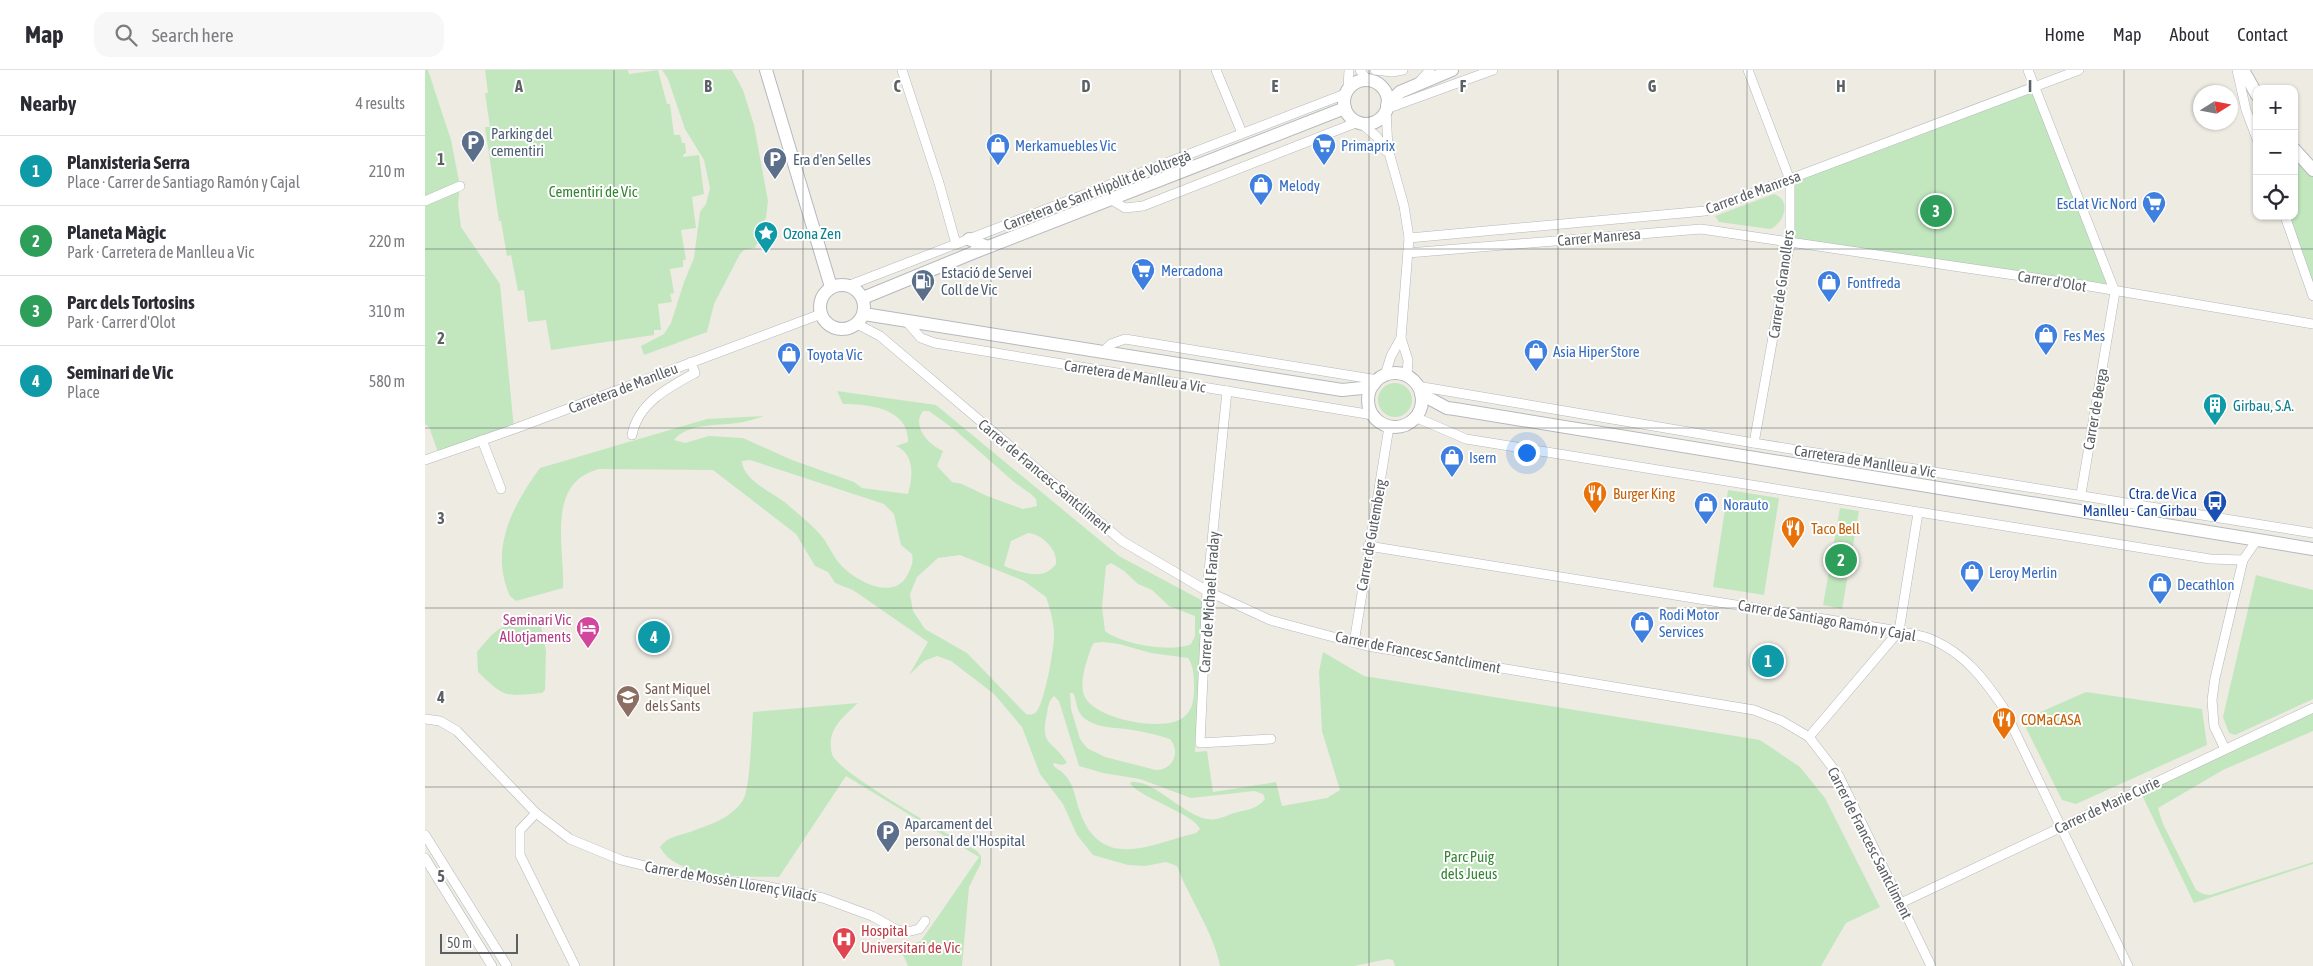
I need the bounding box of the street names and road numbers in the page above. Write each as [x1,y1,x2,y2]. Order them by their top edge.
street label: Carretera de Sant Hipòlit de Voltregà [1001,146,1193,234]
street label: Carrer de Manresa [1703,167,1803,217]
street label: Carrer Manresa [1557,225,1641,249]
street label: Carrer de Granollers [1765,229,1797,339]
street label: Carrer d'Olot [2016,267,2088,295]
street label: Carretera de Manlleu a Vic [1063,356,1207,396]
street label: Carretera de Manlleu [566,359,680,417]
street label: Carrer de Berga [2079,367,2111,451]
street label: Carrer de Francesc Santcliment [975,415,1115,537]
street label: Carretera de Manlleu a Vic [1793,441,1937,481]
street label: Carrer de Gutemberg [1353,477,1389,592]
street label: Carrer de Michael Faraday [1196,531,1222,673]
street label: Carrer de Santiago Ramón y Cajal [1737,596,1917,644]
street label: Carrer de Francesc Santcliment [1334,628,1502,676]
street label: Carrer de Francesc Santcliment [1824,764,1916,922]
street label: Carrer de Marie Curie [2052,773,2163,837]
street label: Carrer de Mossèn Llorenç Vilacís [644,857,818,905]

